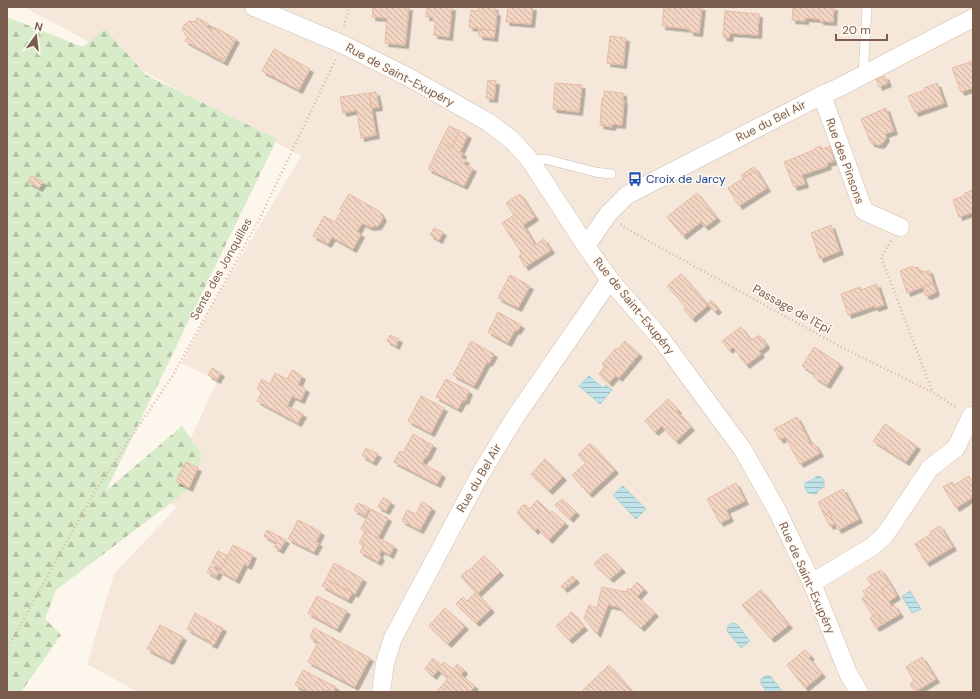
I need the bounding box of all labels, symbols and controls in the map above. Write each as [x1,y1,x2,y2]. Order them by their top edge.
north arrow [16,16,56,56]
scale bar [836,16,887,42]
text: N [33,19,44,34]
text: 20 m [842,22,871,38]
street label: Rue de Saint-Exupéry [343,40,457,111]
street label: Rue du Bel Air [733,96,809,146]
street label: Rue des Pinsons [822,116,868,206]
bus stop icon: Croix de Jarcy [627,171,643,187]
place label: Croix de Jarcy [646,171,726,187]
street label: Sente des Jonquilles [186,215,256,323]
street label: Rue de Saint-Exupéry [590,254,679,358]
street label: Passage de l'Epi [750,281,834,337]
street label: Rue du Bel Air [453,440,505,515]
street label: Rue de Saint-Exupéry [775,519,839,637]

